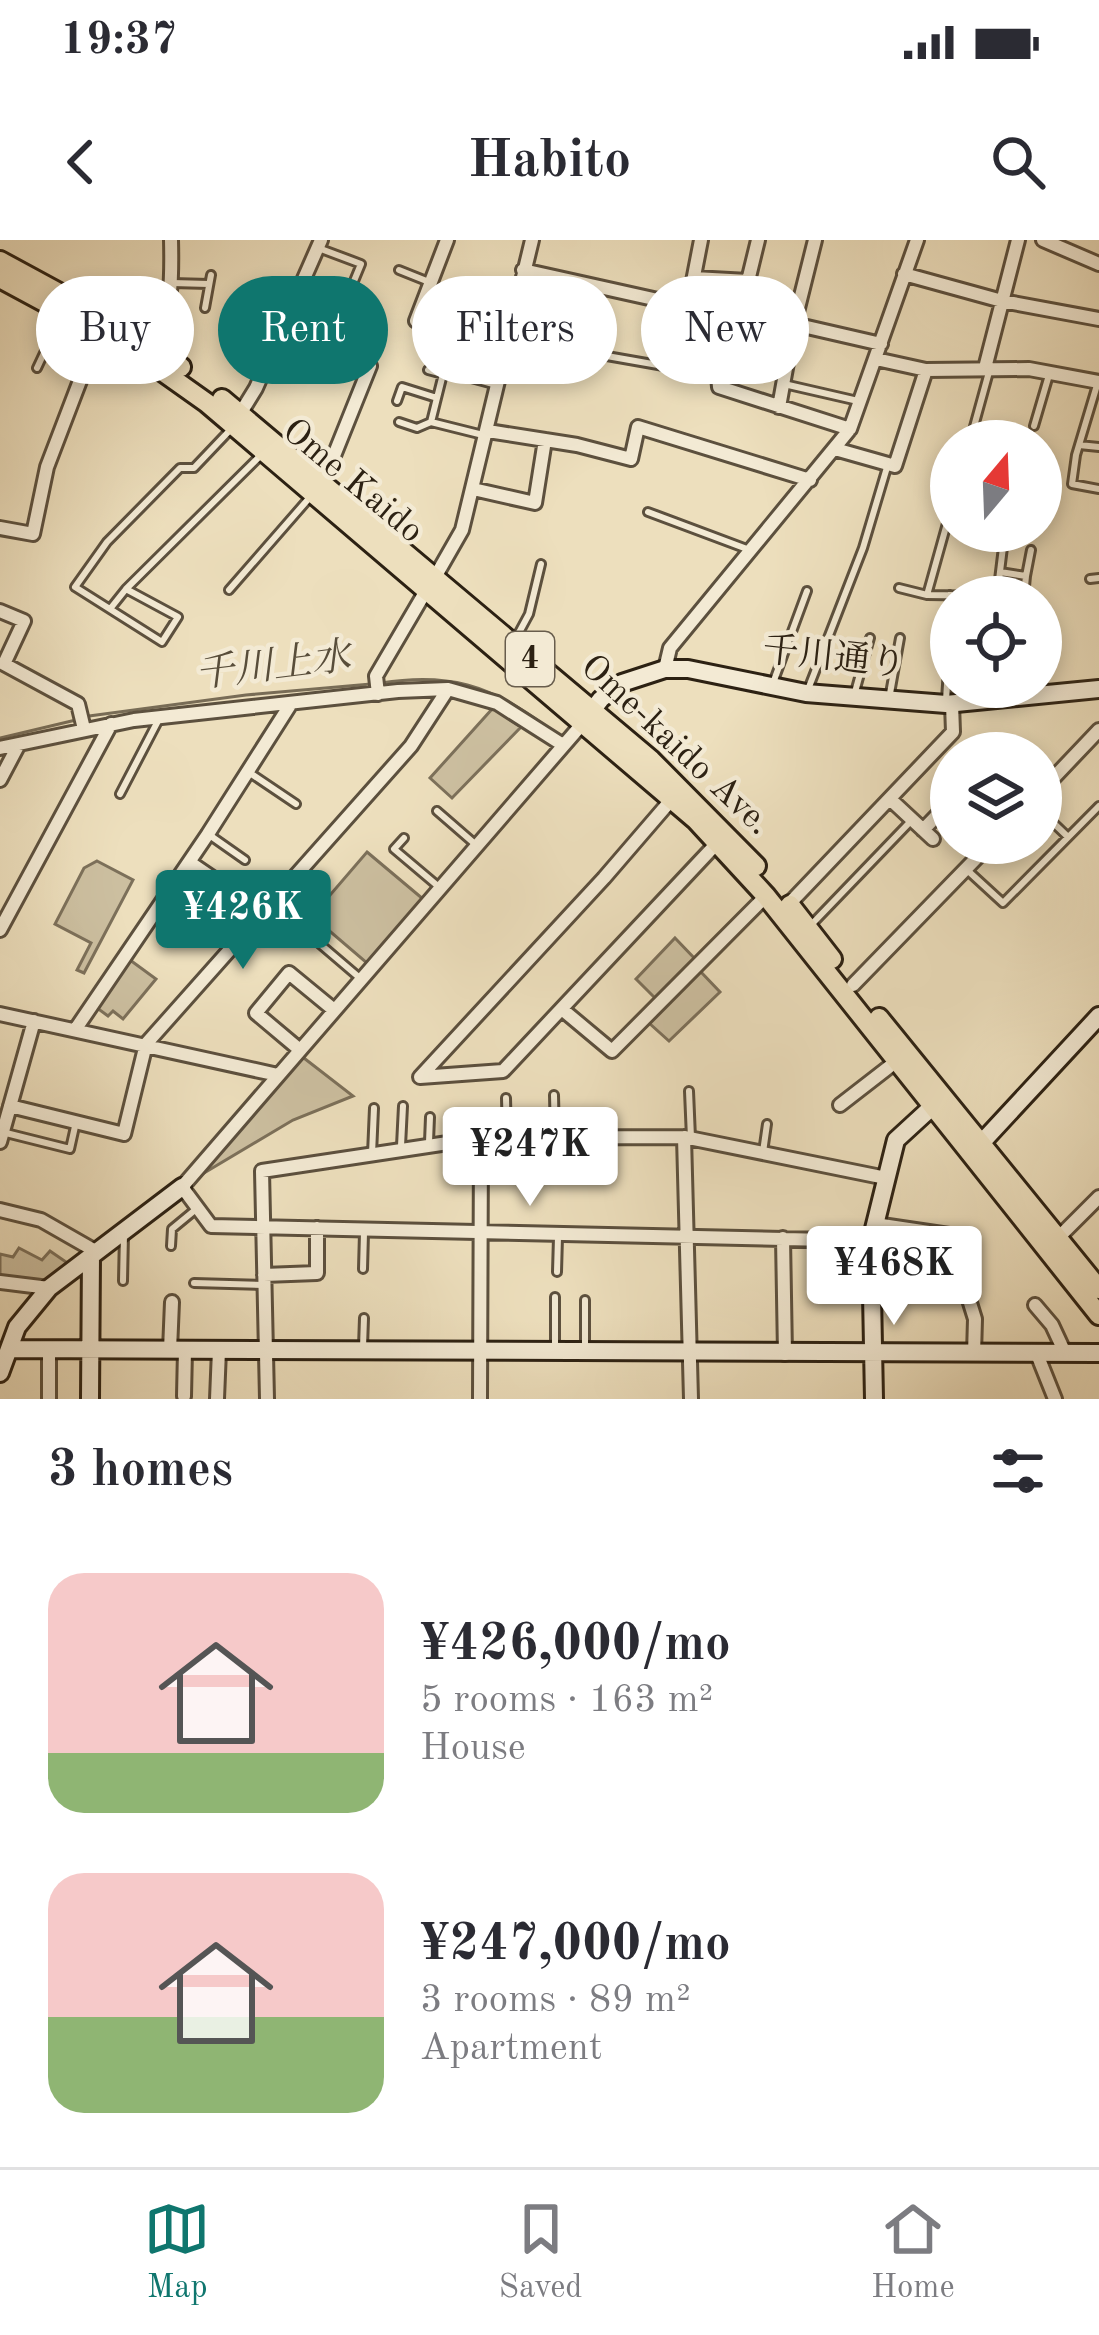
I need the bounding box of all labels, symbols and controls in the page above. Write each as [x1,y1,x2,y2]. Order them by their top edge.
text: 19:37 [60,19,177,64]
icon: back [48,129,114,195]
icon: search [985,129,1051,195]
text: Habito [468,135,631,189]
chip: Buy [36,276,194,384]
chip: Rent [218,276,388,384]
chip: Filters [412,276,617,384]
chip: New [641,276,809,384]
street label: Ome Kaido [275,413,429,551]
north arrow [930,420,1062,552]
map controls [930,420,1062,864]
button: locate [930,576,1062,708]
street label: 千川通り [761,631,908,684]
road number: 4 [506,632,554,686]
water label: 千川上水 [193,635,357,696]
street label: Ome-kaido Ave. [573,649,777,843]
button: layers [930,732,1062,864]
pin: ¥426K [159,870,327,972]
text: ¥426K [183,889,303,928]
pin: ¥247K [446,1107,614,1209]
text: ¥247K [470,1126,590,1165]
pin: ¥468K [810,1226,978,1328]
text: ¥468K [834,1245,954,1284]
icon: filters [985,1438,1051,1504]
text: 3 homes [48,1446,233,1497]
text: ¥426,000/mo [420,1620,731,1671]
icon: home [144,1621,288,1765]
text: 5 rooms · 163 m² [420,1681,713,1720]
text: House [420,1729,526,1768]
text: ¥247,000/mo [420,1920,731,1971]
icon: home [144,1921,288,2065]
text: 3 rooms · 89 m² [420,1981,691,2020]
text: Apartment [420,2029,603,2068]
tab: Map [144,2196,210,2309]
tab: Saved [499,2196,583,2309]
tab: Home [871,2196,955,2309]

